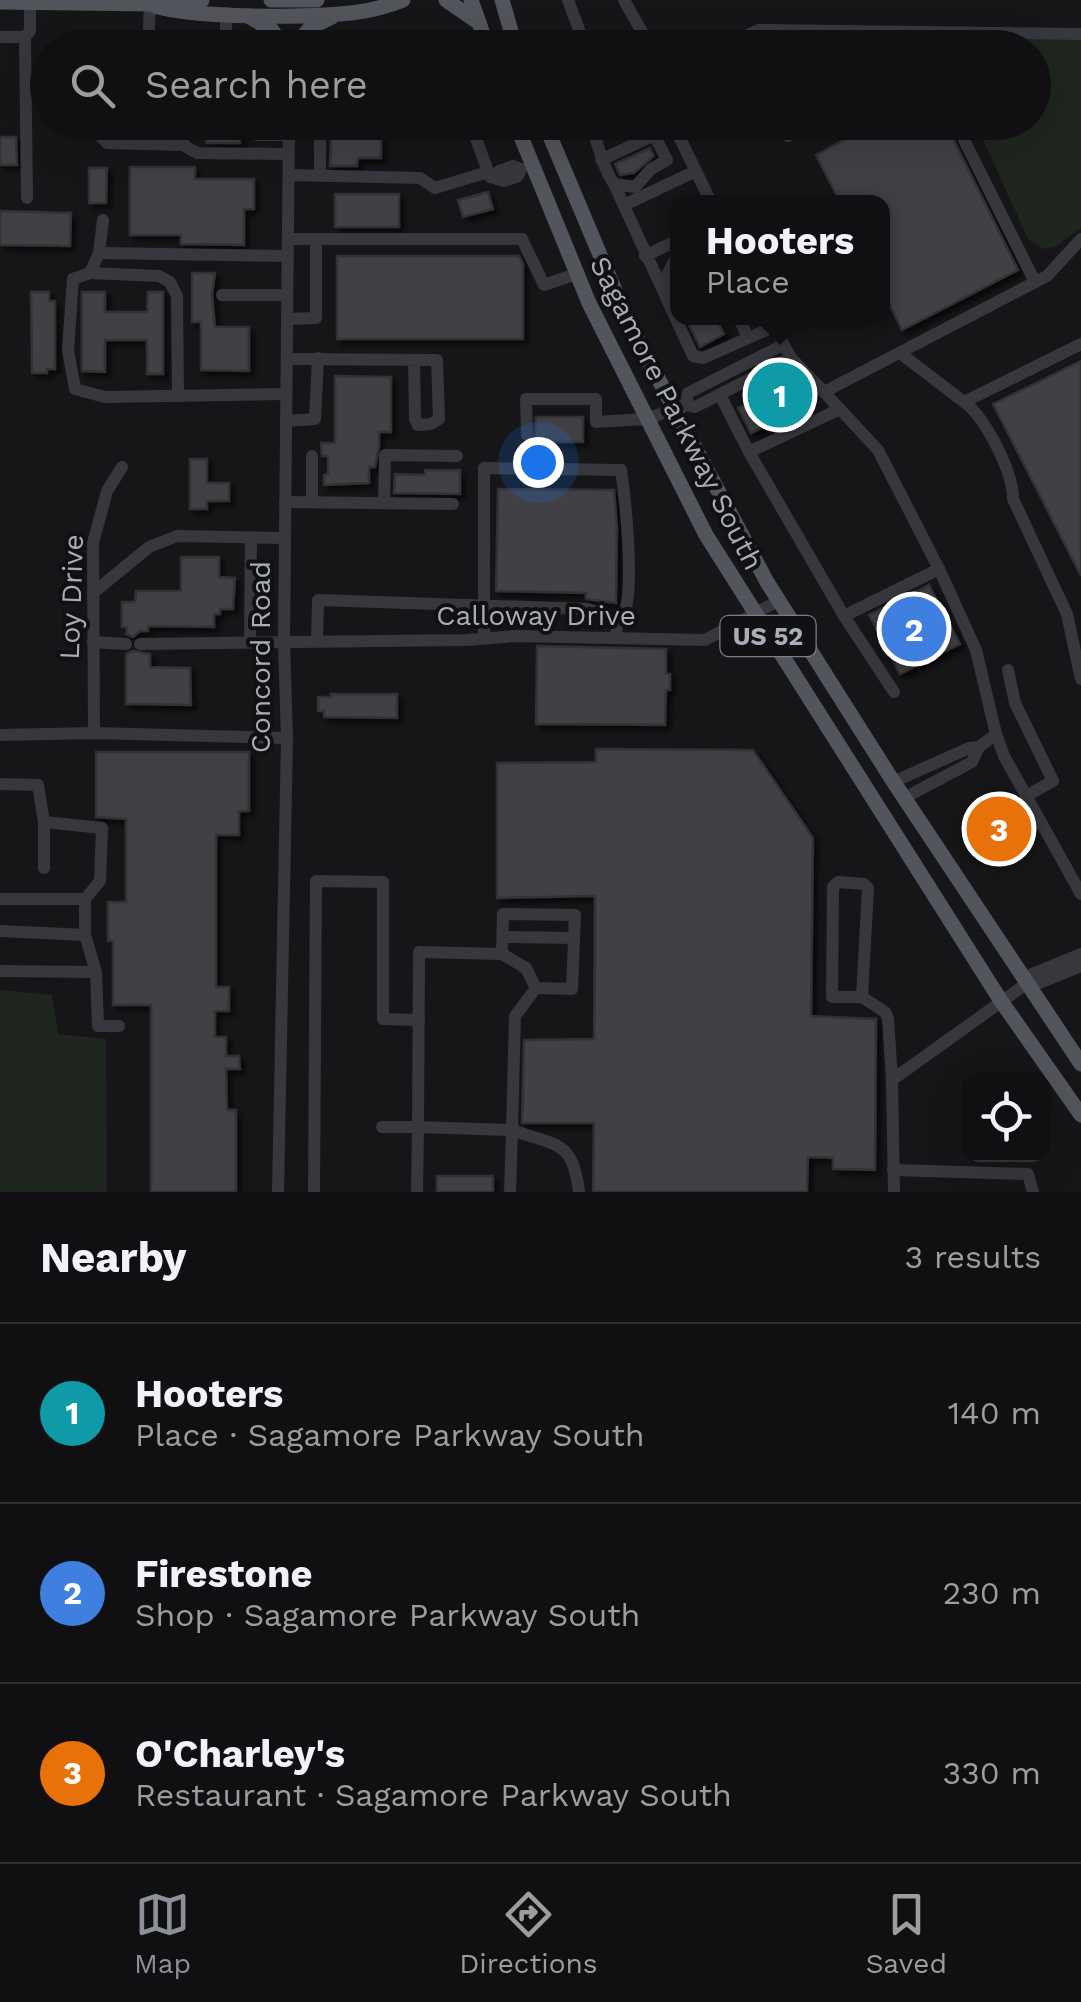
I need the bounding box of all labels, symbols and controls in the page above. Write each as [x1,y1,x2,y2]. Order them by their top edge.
search box [30,30,1051,140]
icon: search [65,58,120,113]
text: Search here [145,63,368,107]
popup [670,195,890,325]
text: Hooters [706,219,854,263]
street label: Sagamore Parkway South [583,251,770,575]
text: Place [706,263,790,301]
pin: 1 [748,358,812,432]
your location [513,437,564,488]
street label: Loy Drive [53,534,90,660]
street label: Concord Road [244,561,277,753]
pin: 2 [882,592,946,666]
street label: Calloway Drive [436,599,636,632]
road number: US 52 [720,616,816,656]
pin: 3 [966,792,1032,866]
map controls [961,1072,1051,1162]
button: locate [961,1072,1051,1162]
text: Nearby [40,1233,187,1282]
text: 3 results [904,1238,1041,1276]
text: Hooters [135,1372,283,1416]
text: 1 [66,1394,79,1432]
text: 140 m [948,1394,1041,1432]
text: Place · Sagamore Parkway South [135,1416,645,1454]
text: Firestone [135,1552,313,1596]
text: 2 [63,1574,82,1612]
text: 230 m [942,1574,1041,1612]
text: Shop · Sagamore Parkway South [135,1596,640,1634]
text: O'Charley's [135,1732,345,1776]
text: 3 [63,1754,82,1792]
text: 330 m [942,1754,1041,1792]
text: Restaurant · Sagamore Parkway South [135,1776,732,1814]
tab: Map [134,1887,191,1980]
tab: Directions [459,1887,598,1980]
tab: Saved [866,1887,947,1980]

